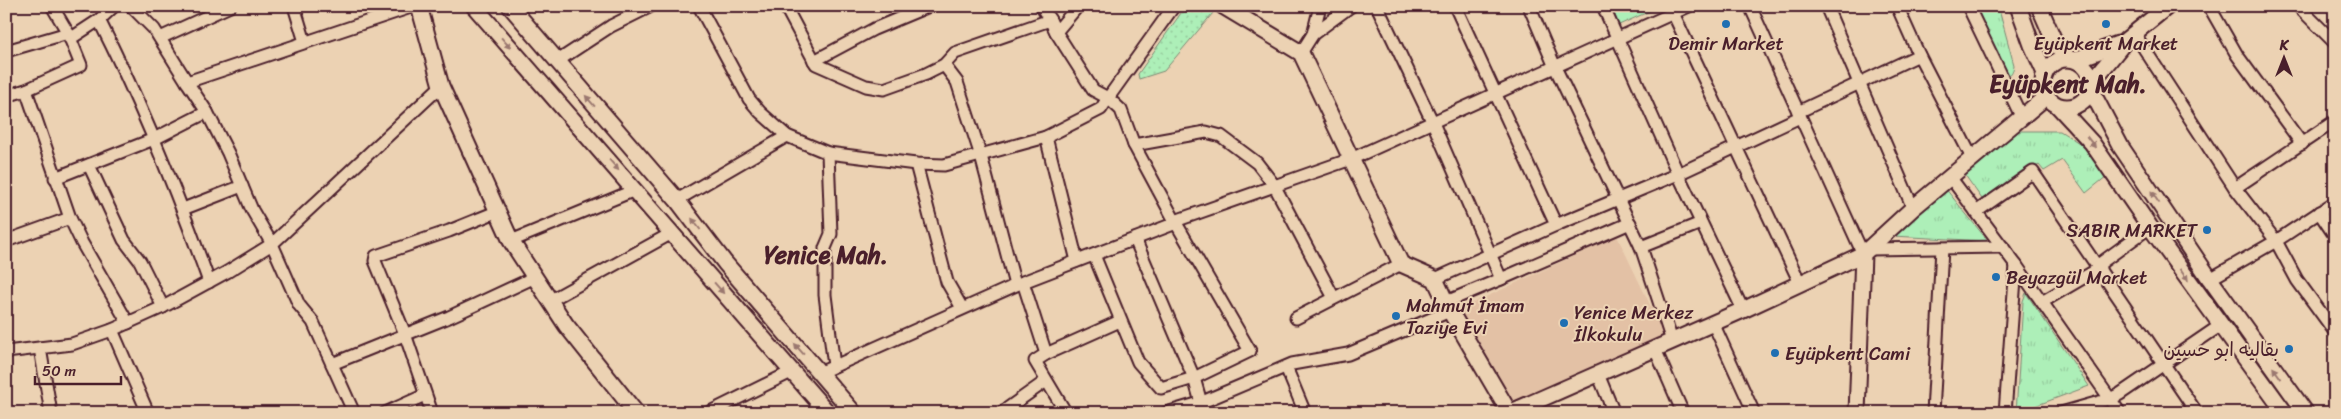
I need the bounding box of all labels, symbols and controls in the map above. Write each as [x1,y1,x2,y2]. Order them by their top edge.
marker: Demir Market [1720,18,1732,30]
marker: Eyüpkent Market [2100,18,2112,30]
place label: Demir Market [1668,27,1784,60]
place label: Eyüpkent Market [2034,27,2178,60]
north arrow [2258,32,2308,82]
text: K [2279,33,2290,58]
one-way arrow [500,37,512,49]
district label: Eyüpkent Mah. [1989,63,2147,105]
one-way arrow [584,95,596,107]
one-way arrow [2085,135,2096,148]
one-way arrow [608,158,619,171]
one-way arrow [2150,190,2159,203]
place label: SABIR MARKET [2066,214,2198,247]
one-way arrow [690,218,701,231]
marker: SABIR MARKET [2201,224,2213,236]
district label: Yenice Mah. [764,234,888,276]
place label: Beyazgül Market [2006,261,2147,294]
one-way arrow [2179,268,2190,281]
marker: Beyazgül Market [1990,271,2002,283]
one-way arrow [714,282,725,295]
place label: Mahmut İmam Taziye Evi [1406,289,1525,344]
place label: Yenice Merkez İlkokulu [1573,296,1694,351]
marker: Mahmut İmam Taziye Evi [1390,310,1402,322]
marker: Yenice Merkez İlkokulu [1558,317,1570,329]
place label: بقاليه ابو حسين [2163,333,2279,366]
place label: Eyüpkent Cami [1785,337,1911,370]
one-way arrow [794,343,805,356]
marker: بقاليه ابو حسين [2283,343,2295,355]
marker: Eyüpkent Cami [1769,347,1781,359]
scale bar [35,354,121,386]
text: 50 m [42,358,77,384]
one-way arrow [2272,366,2282,380]

